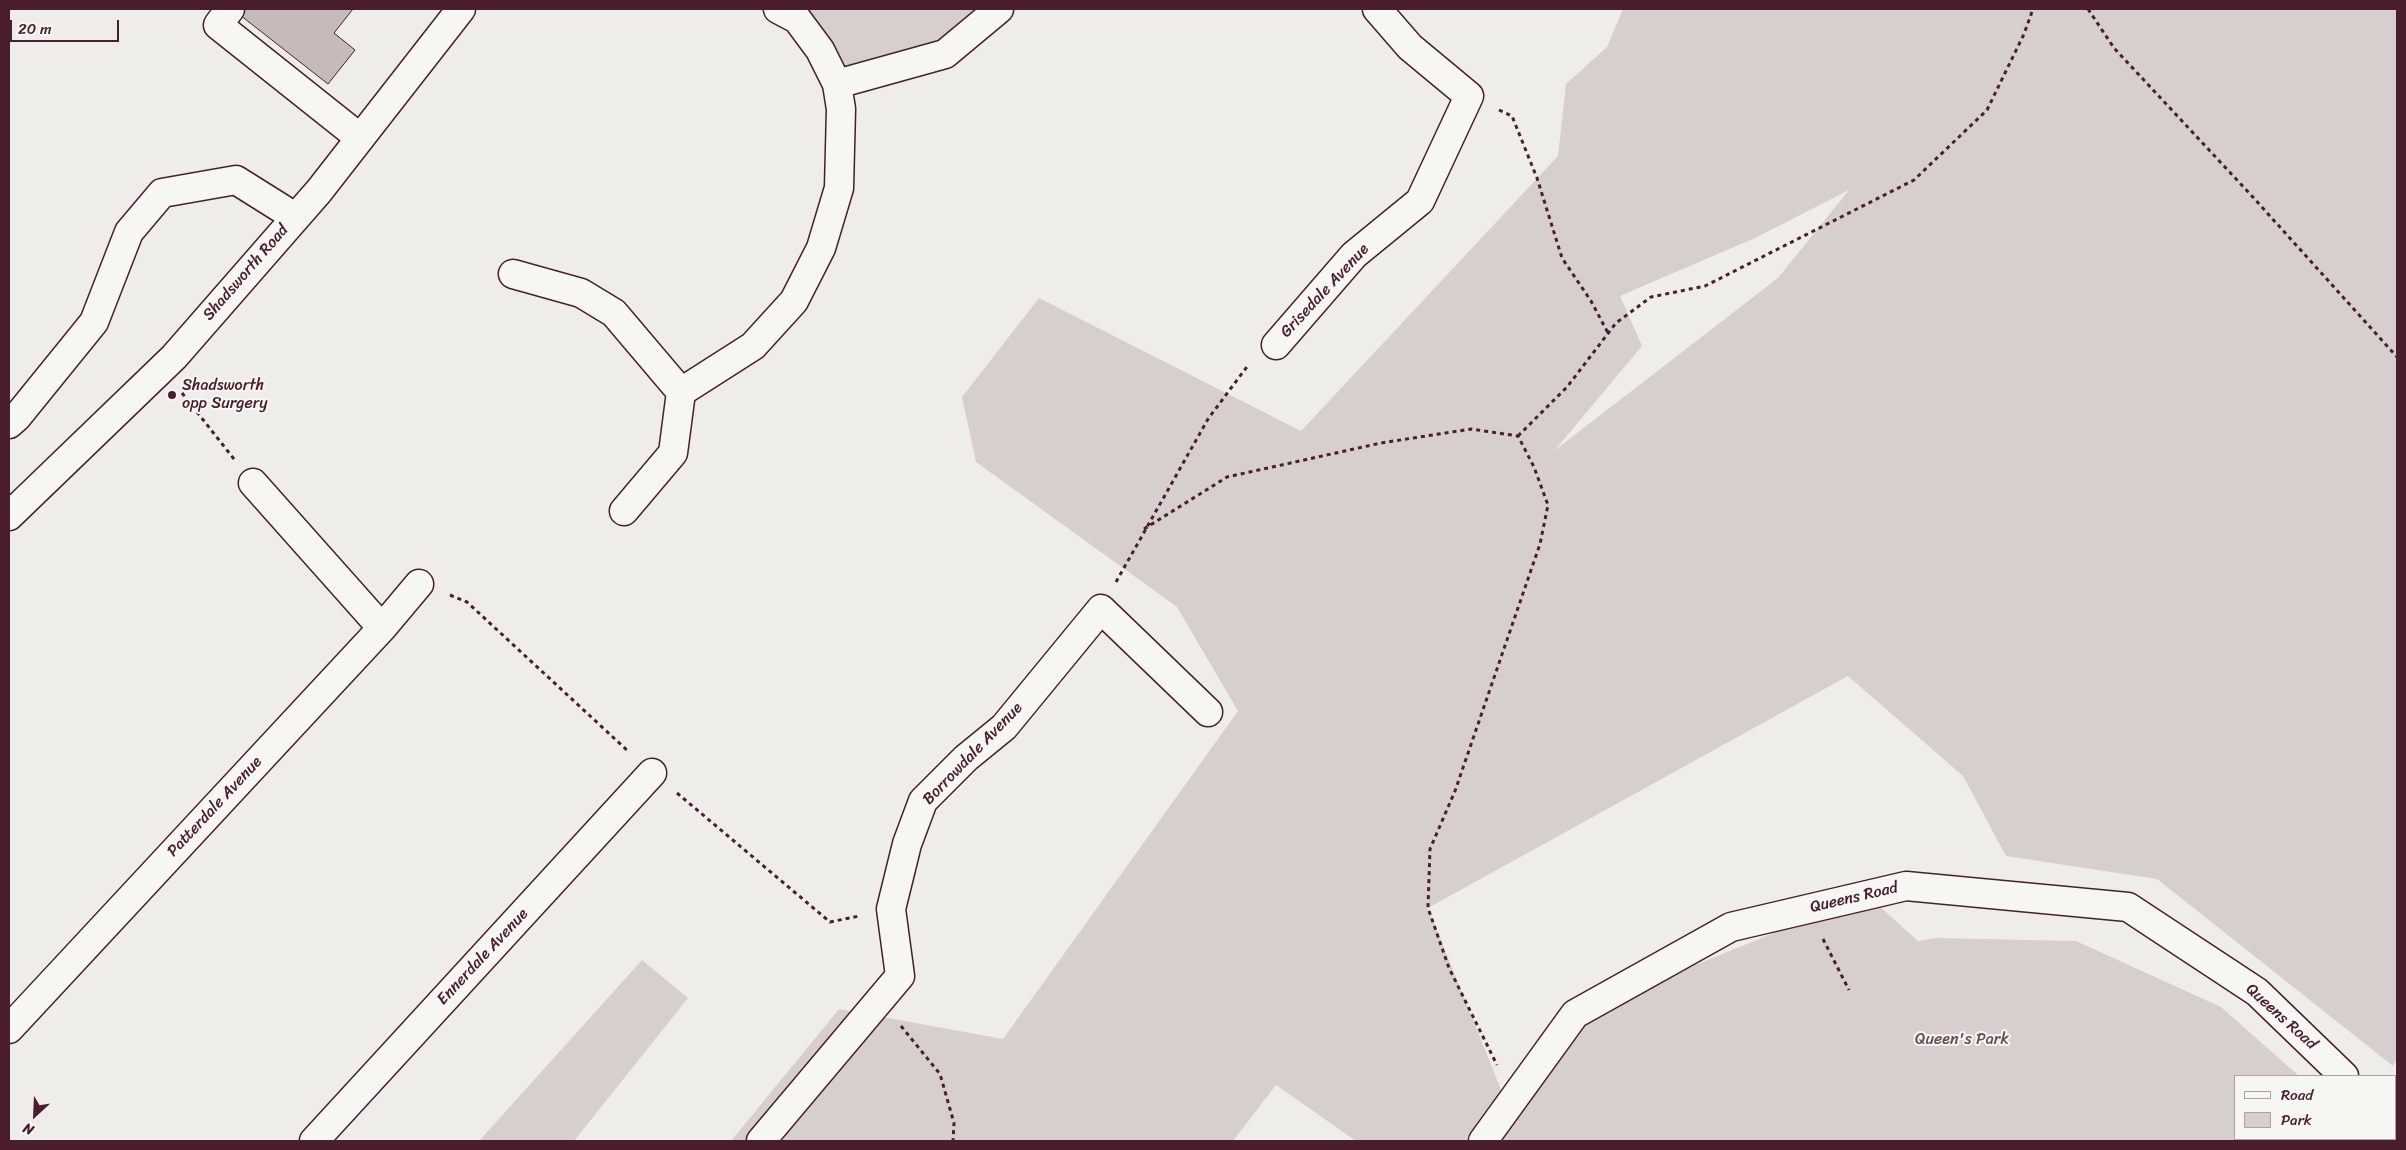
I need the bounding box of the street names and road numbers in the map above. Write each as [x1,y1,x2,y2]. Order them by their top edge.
street label: Shadsworth Road [199,221,293,325]
street label: Grisedale Avenue [1277,240,1373,342]
street label: Borrowdale Avenue [919,699,1027,809]
street label: Patterdale Avenue [164,753,266,861]
street label: Queens Road [1808,879,1900,917]
street label: Ennerdale Avenue [433,905,533,1009]
street label: Queens Road [2241,980,2321,1054]

